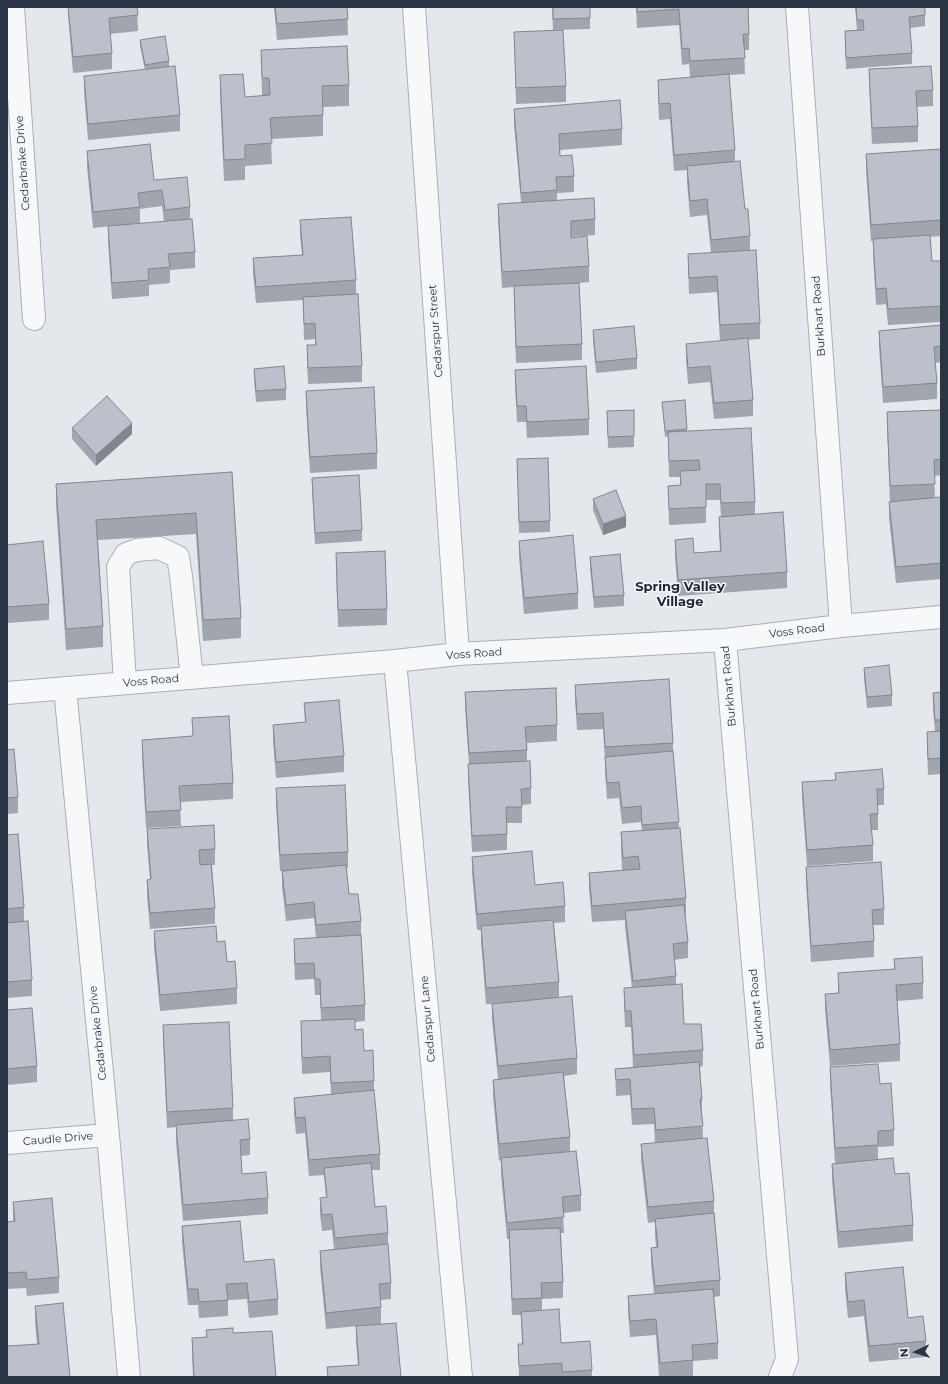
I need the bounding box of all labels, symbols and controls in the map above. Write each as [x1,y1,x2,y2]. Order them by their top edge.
street label: Cedarbrake Drive [13,115,33,211]
street label: Burkhart Road [810,275,828,357]
street label: Cedarspur Street [426,284,446,378]
district label: Spring Valley Village [635,579,725,610]
street label: Voss Road [768,621,826,641]
street label: Voss Road [445,645,503,663]
street label: Burkhart Road [719,645,739,727]
street label: Voss Road [122,672,180,690]
street label: Burkhart Road [747,968,767,1050]
street label: Cedarspur Lane [418,975,438,1063]
street label: Cedarbrake Drive [86,985,110,1081]
street label: Caudle Drive [22,1129,94,1149]
north arrow [896,1332,936,1372]
text: N [897,1348,911,1358]

